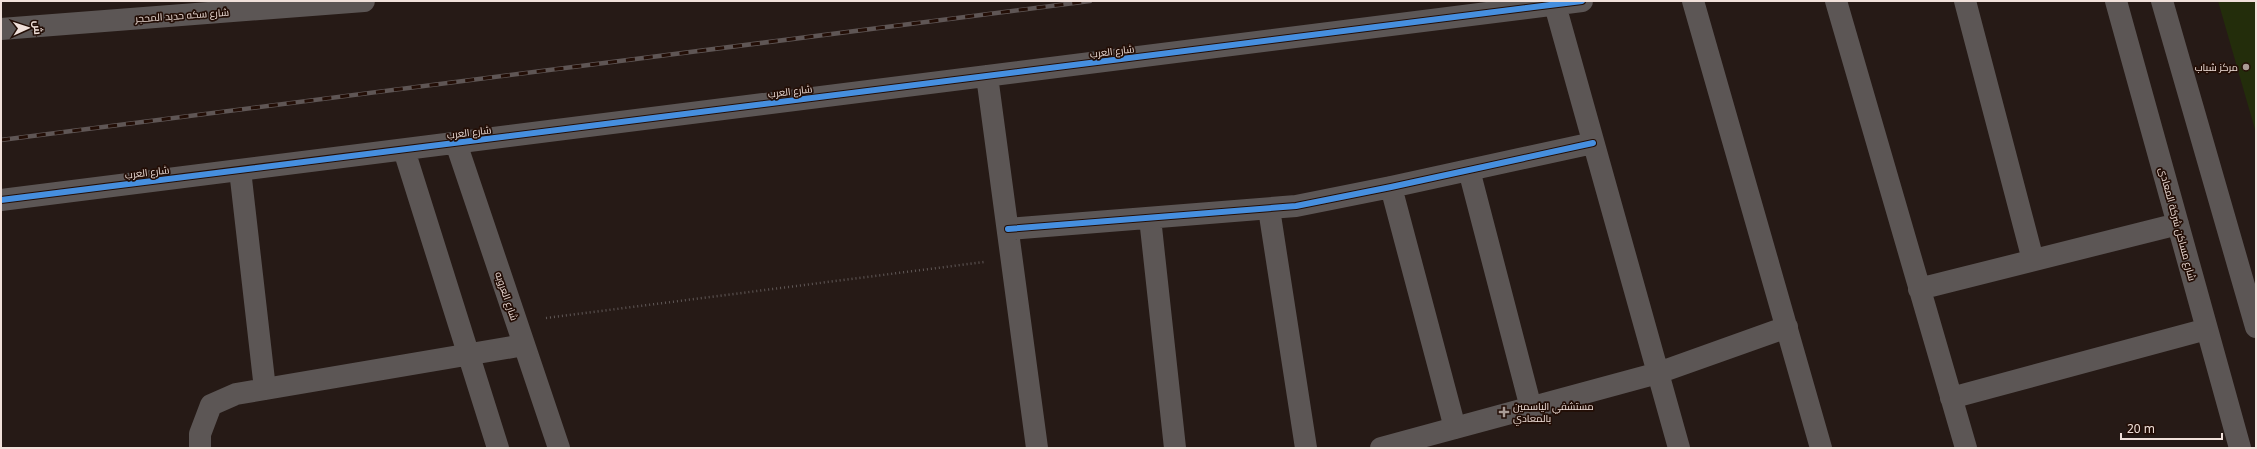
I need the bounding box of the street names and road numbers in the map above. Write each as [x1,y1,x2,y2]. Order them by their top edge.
street label: شارع سكه حديد المحجر [134,5,229,25]
street label: شارع العرب [1089,41,1135,61]
street label: شارع العرب [767,81,813,101]
street label: شارع العرب [446,122,492,142]
street label: شارع العرب [124,162,170,182]
street label: شارع مساكن شركة المعادى [2156,166,2200,282]
street label: شارع العروبه [492,270,522,322]

